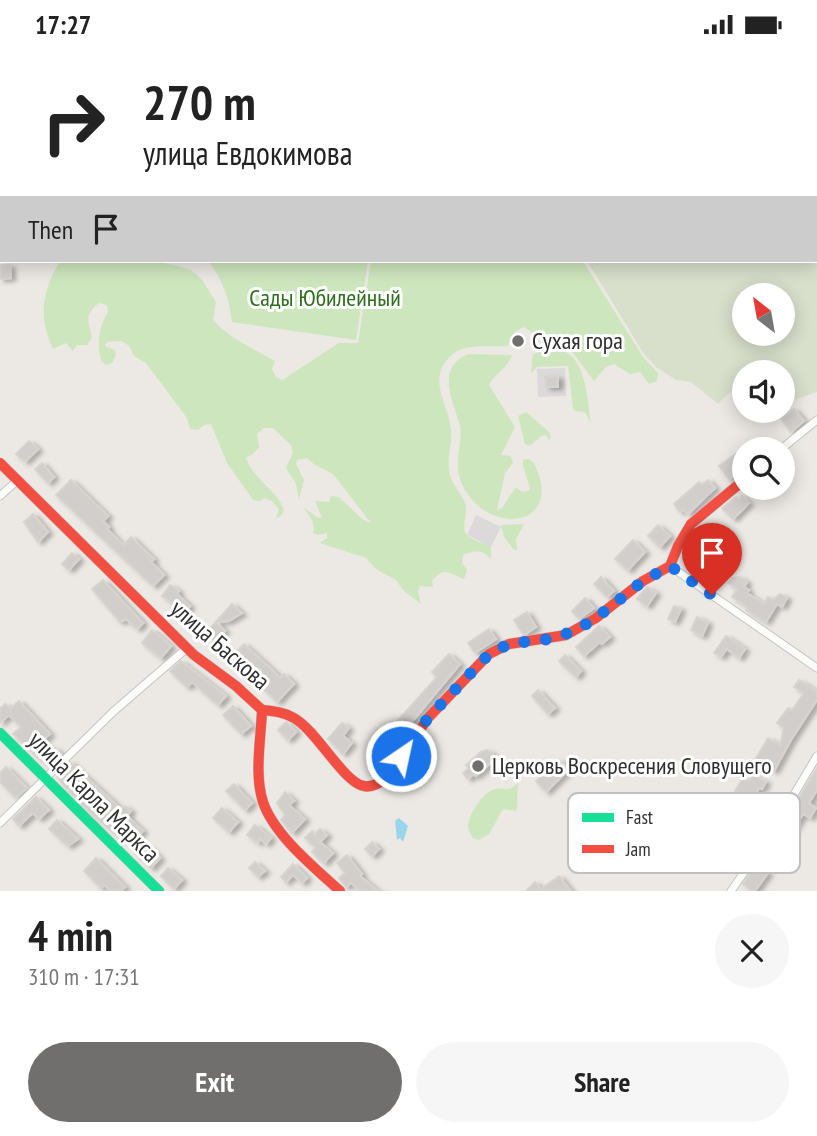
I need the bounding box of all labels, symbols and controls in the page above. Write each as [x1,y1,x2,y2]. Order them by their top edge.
text: 17:27 [35,8,91,41]
text: 270 m [143,70,256,134]
icon: right [28,77,119,168]
text: улица Евдокимова [143,132,353,174]
icon: arrive [87,210,125,248]
text: Then [28,213,73,246]
park label: Сады Юбилейный [249,282,401,313]
north arrow [732,283,794,347]
map controls [732,283,795,500]
place label: Сухая гора [532,325,623,356]
marker: Сухая гора [510,333,526,349]
button: sound [732,360,795,423]
button: search [732,437,795,500]
pin [682,523,742,595]
icon: arrive [693,534,731,572]
street label: улица Баскова [164,593,276,696]
position arrow [364,719,438,793]
street label: улица Карла Маркса [22,724,167,869]
place label: Церковь Воскресения Словущего [492,750,772,781]
marker: Церковь Воскресения Словущего [470,758,486,774]
legend [568,793,800,873]
text: Fast [626,805,654,829]
text: Jam [625,837,651,861]
text: 4 min [28,908,113,963]
button: close [715,914,789,988]
text: 310 m · 17:31 [28,962,140,991]
button: Exit [28,1042,402,1122]
button: Share [416,1042,789,1122]

